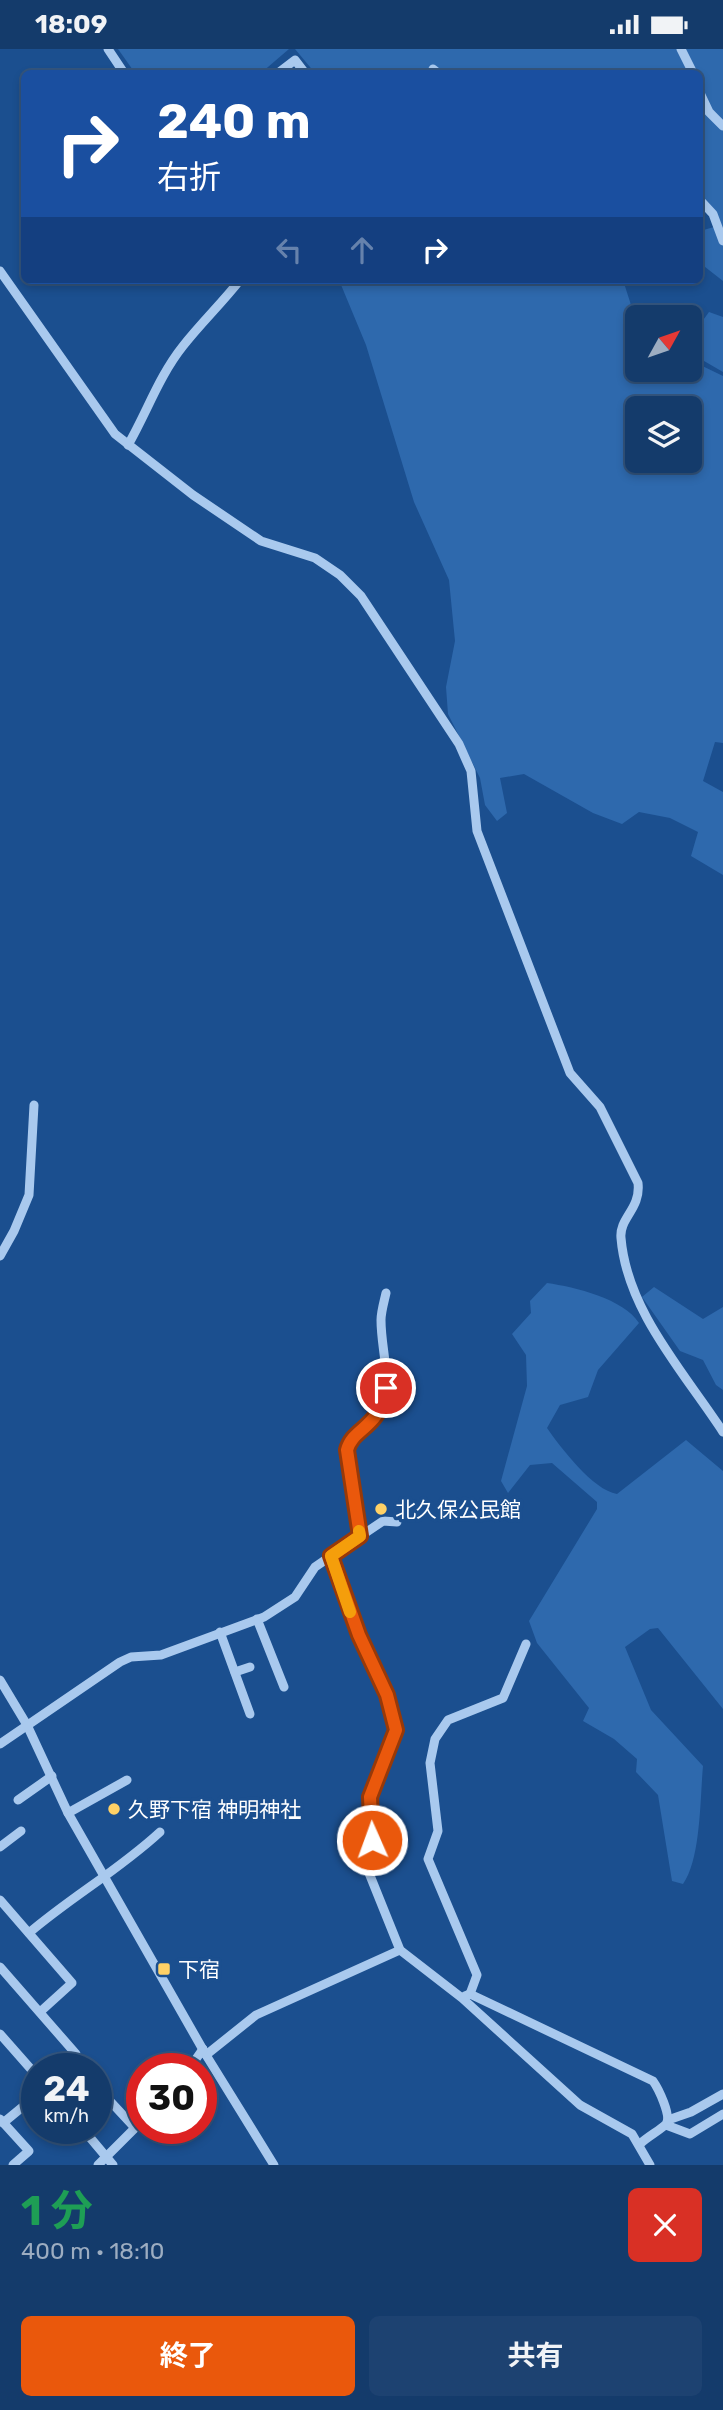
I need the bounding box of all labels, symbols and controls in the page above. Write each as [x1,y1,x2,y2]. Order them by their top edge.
text: 18:09 [35,9,107,40]
text: 240 m [157,92,311,150]
icon: right [42,98,133,189]
text: 右折 [157,158,221,196]
icon: left [270,231,308,269]
icon: ahead [343,231,381,269]
icon: right [416,231,454,269]
north arrow [625,305,702,381]
map controls [625,305,702,473]
button: layers [625,396,702,473]
pin [356,1358,416,1418]
icon: arrive [367,1369,405,1407]
place label: 北久保公民館 [395,1497,521,1522]
marker: 北久保公民館 [373,1501,389,1517]
place label: 久野下宿 神明神社 [128,1797,301,1822]
marker: 久野下宿 神明神社 [106,1801,122,1817]
position arrow [335,1803,409,1877]
place label: 下宿 [178,1957,220,1982]
marker: 下宿 [156,1961,172,1977]
speed limit sign: 30 [126,2053,217,2144]
text: 24 [43,2068,90,2110]
text: km/h [44,2105,89,2127]
text: 1 分 [21,2186,93,2236]
button: close [628,2188,702,2262]
text: 400 m · 18:10 [21,2237,164,2265]
button: 終了 [21,2316,355,2396]
button: 共有 [369,2316,702,2396]

